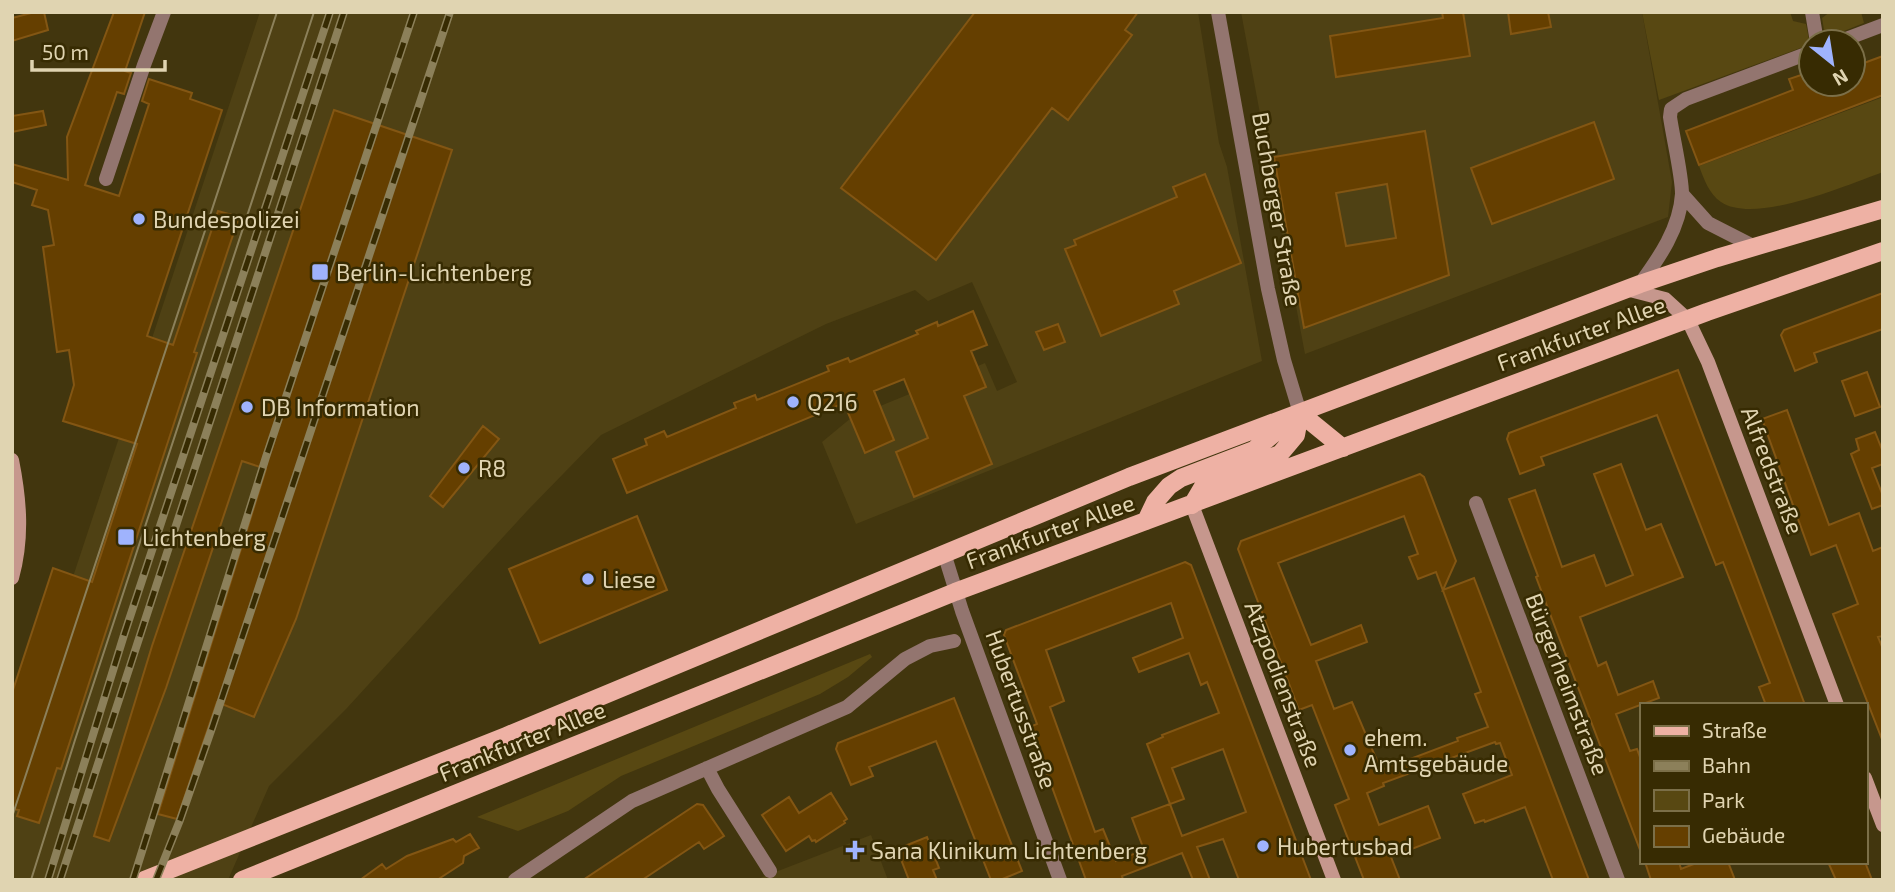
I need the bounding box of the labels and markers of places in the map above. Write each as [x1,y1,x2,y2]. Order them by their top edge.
place label: Bundespolizei [153,205,300,233]
marker: Bundespolizei [131,211,147,227]
place label: Berlin-Lichtenberg [336,258,532,286]
marker: Berlin-Lichtenberg [310,262,330,282]
place label: Q216 [807,388,858,416]
place label: DB Information [261,393,420,421]
marker: Q216 [785,394,801,410]
marker: DB Information [239,399,255,415]
place label: R8 [478,454,506,482]
marker: R8 [456,460,472,476]
place label: Lichtenberg [142,523,266,551]
marker: Lichtenberg [116,527,136,547]
place label: Liese [602,565,656,593]
marker: Liese [580,571,596,587]
place label: ehem. Amtsgebäude [1364,723,1508,777]
marker: ehem. Amtsgebäude [1342,742,1358,758]
place label: Hubertusbad [1277,832,1413,860]
place label: Sana Klinikum Lichtenberg [871,836,1147,864]
marker: Hubertusbad [1255,838,1271,854]
marker: Sana Klinikum Lichtenberg [845,840,865,860]

